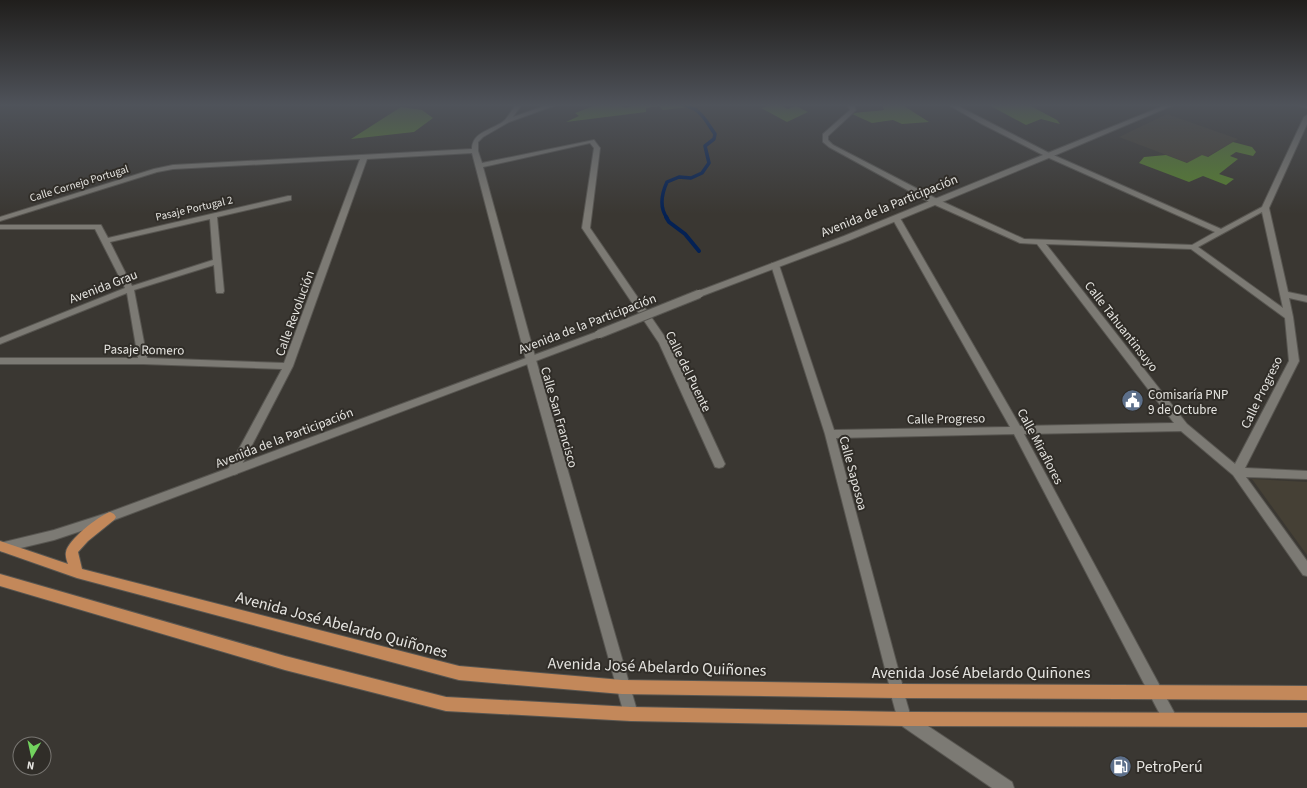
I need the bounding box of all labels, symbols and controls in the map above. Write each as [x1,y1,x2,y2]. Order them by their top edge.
street label: Calle Cornejo Portugal [28,161,131,206]
street label: Avenida de la Participación [818,170,961,242]
street label: Pasaje Portugal 2 [154,192,234,225]
street label: Avenida Grau [67,266,140,308]
street label: Calle Revolución [271,268,319,359]
street label: Calle Tahuantinsuyo [1080,278,1162,376]
street label: Avenida de la Participación [516,289,659,359]
street label: Calle del Puente [661,328,715,415]
street label: Pasaje Romero [104,340,184,360]
street label: Calle Progreso [1237,353,1287,432]
street label: Calle San Francisco [536,365,582,470]
place label: Comisaría PNP 9 de Octubre [1148,386,1228,419]
public building icon: Comisaría PNP 9 de Octubre [1120,388,1146,414]
street label: Avenida de la Participación [213,403,356,473]
street label: Calle Miraflores [1013,405,1068,488]
street label: Calle Progreso [907,409,985,429]
street label: Calle Saposoa [834,434,872,512]
street label: Avenida José Abelardo Quiñones [233,586,451,664]
street label: Avenida José Abelardo Quiñones [547,652,767,682]
street label: Avenida José Abelardo Quiñones [872,662,1091,684]
north arrow [12,736,52,776]
fuel station icon: PetroPerú [1107,753,1133,779]
place label: PetroPerú [1136,756,1203,778]
text: N [26,757,35,773]

